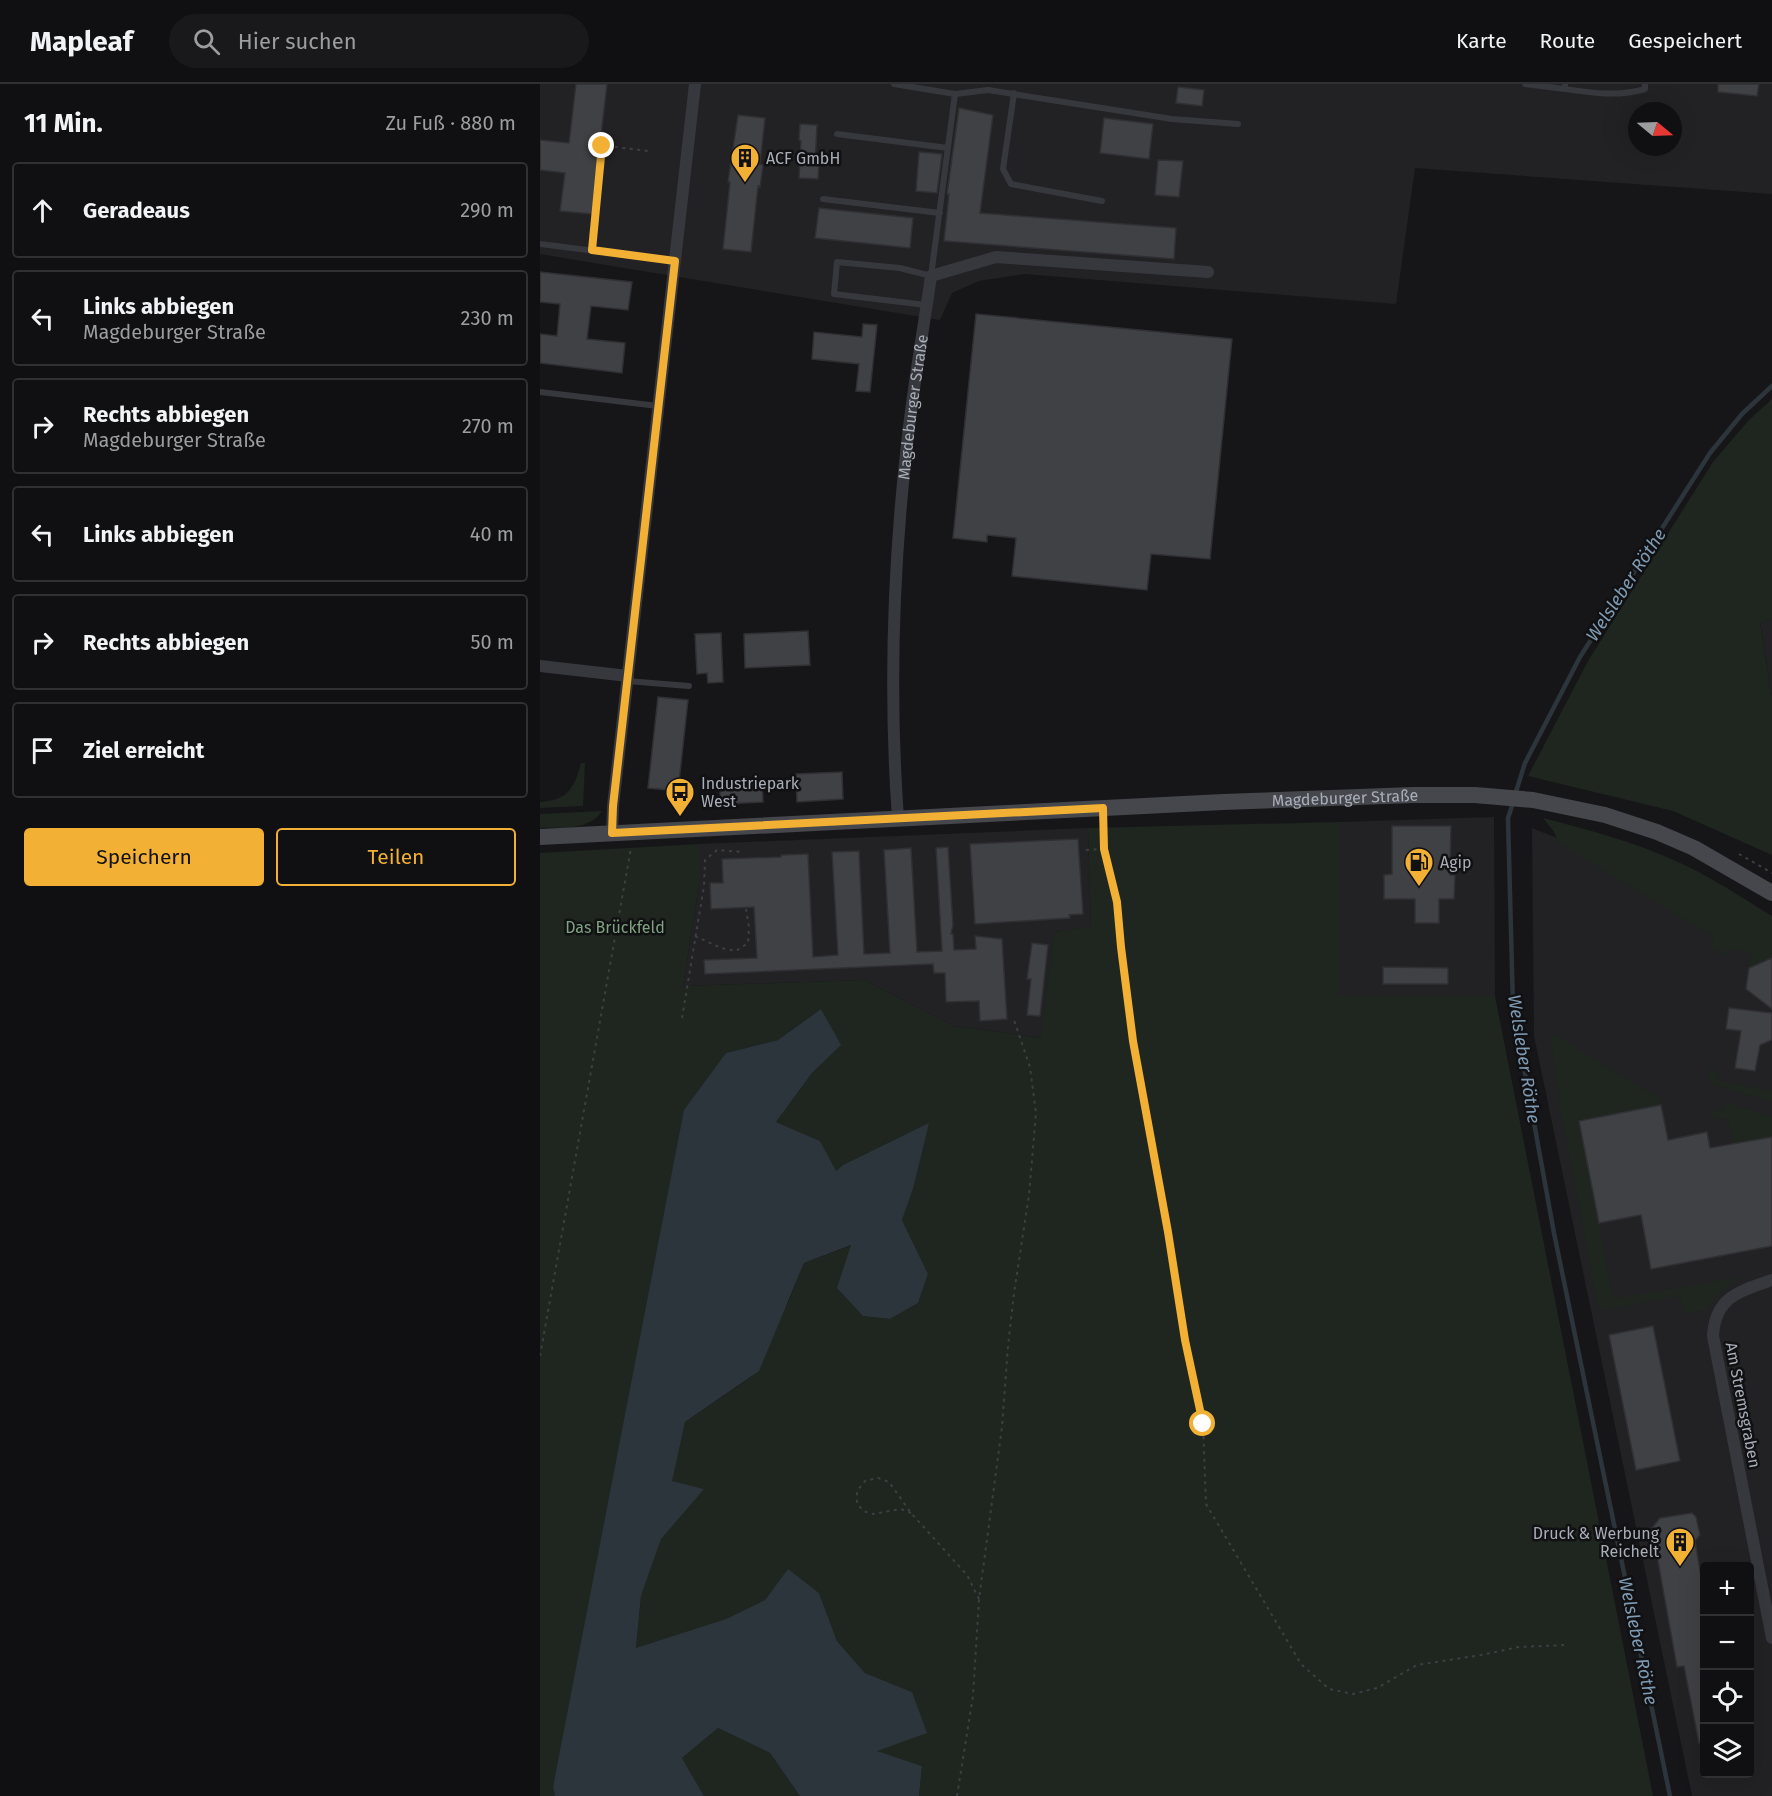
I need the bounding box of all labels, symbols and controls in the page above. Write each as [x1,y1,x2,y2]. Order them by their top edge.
search box [169,14,589,68]
text: Mapleaf [30,25,133,58]
icon: search [190,25,223,58]
text: Hier suchen [238,28,357,55]
text: Karte [1456,28,1507,54]
text: Route [1540,28,1595,54]
text: Gespeichert [1628,28,1742,54]
north arrow [1628,102,1682,156]
text: 11 Min. [24,108,103,139]
text: Zu Fuß · 880 m [385,111,516,135]
route end [588,132,614,158]
building icon: ACF GmbH [729,142,761,184]
place label: ACF GmbH [766,149,840,168]
icon: ahead [26,194,59,227]
text: Geradeaus [83,197,190,224]
text: 290 m [460,198,514,222]
text: Links abbiegen [83,293,234,320]
icon: left [26,302,59,335]
text: 230 m [461,306,514,330]
text: Magdeburger Straße [83,320,266,344]
street label: Magdeburger Straße [894,333,932,481]
text: Rechts abbiegen [83,401,249,428]
icon: right [26,410,59,443]
text: 270 m [462,414,514,438]
text: Magdeburger Straße [83,428,266,452]
icon: left [26,518,59,551]
text: Links abbiegen [83,521,234,548]
text: 40 m [470,522,514,546]
water label: Welsleber Röthe [1581,524,1671,646]
icon: right [26,626,59,659]
text: Rechts abbiegen [83,629,249,656]
text: 50 m [470,630,514,654]
icon: arrive [26,734,59,767]
text: Ziel erreicht [83,737,204,764]
place label: Industriepark West [701,774,800,811]
bus stop icon: Industriepark West [664,776,696,818]
street label: Magdeburger Straße [1271,786,1418,810]
button: Speichern [24,828,264,886]
button: Teilen [276,828,516,886]
fuel station icon: Agip [1403,846,1435,888]
place label: Agip [1440,853,1472,872]
park label: Das Brückfeld [565,918,665,937]
water label: Welsleber Röthe [1503,993,1545,1125]
street label: Am Stremsgraben [1722,1341,1764,1469]
route start [1189,1410,1215,1436]
place label: Druck & Werbung Reichelt [1533,1524,1660,1561]
building icon: Druck & Werbung Reichelt [1664,1526,1696,1568]
map controls [1700,1562,1754,1778]
button: + [1700,1562,1754,1616]
water label: Welsleber Röthe [1614,1575,1662,1707]
button: − [1700,1616,1754,1670]
button: locate [1700,1670,1754,1724]
button: layers [1700,1724,1754,1778]

